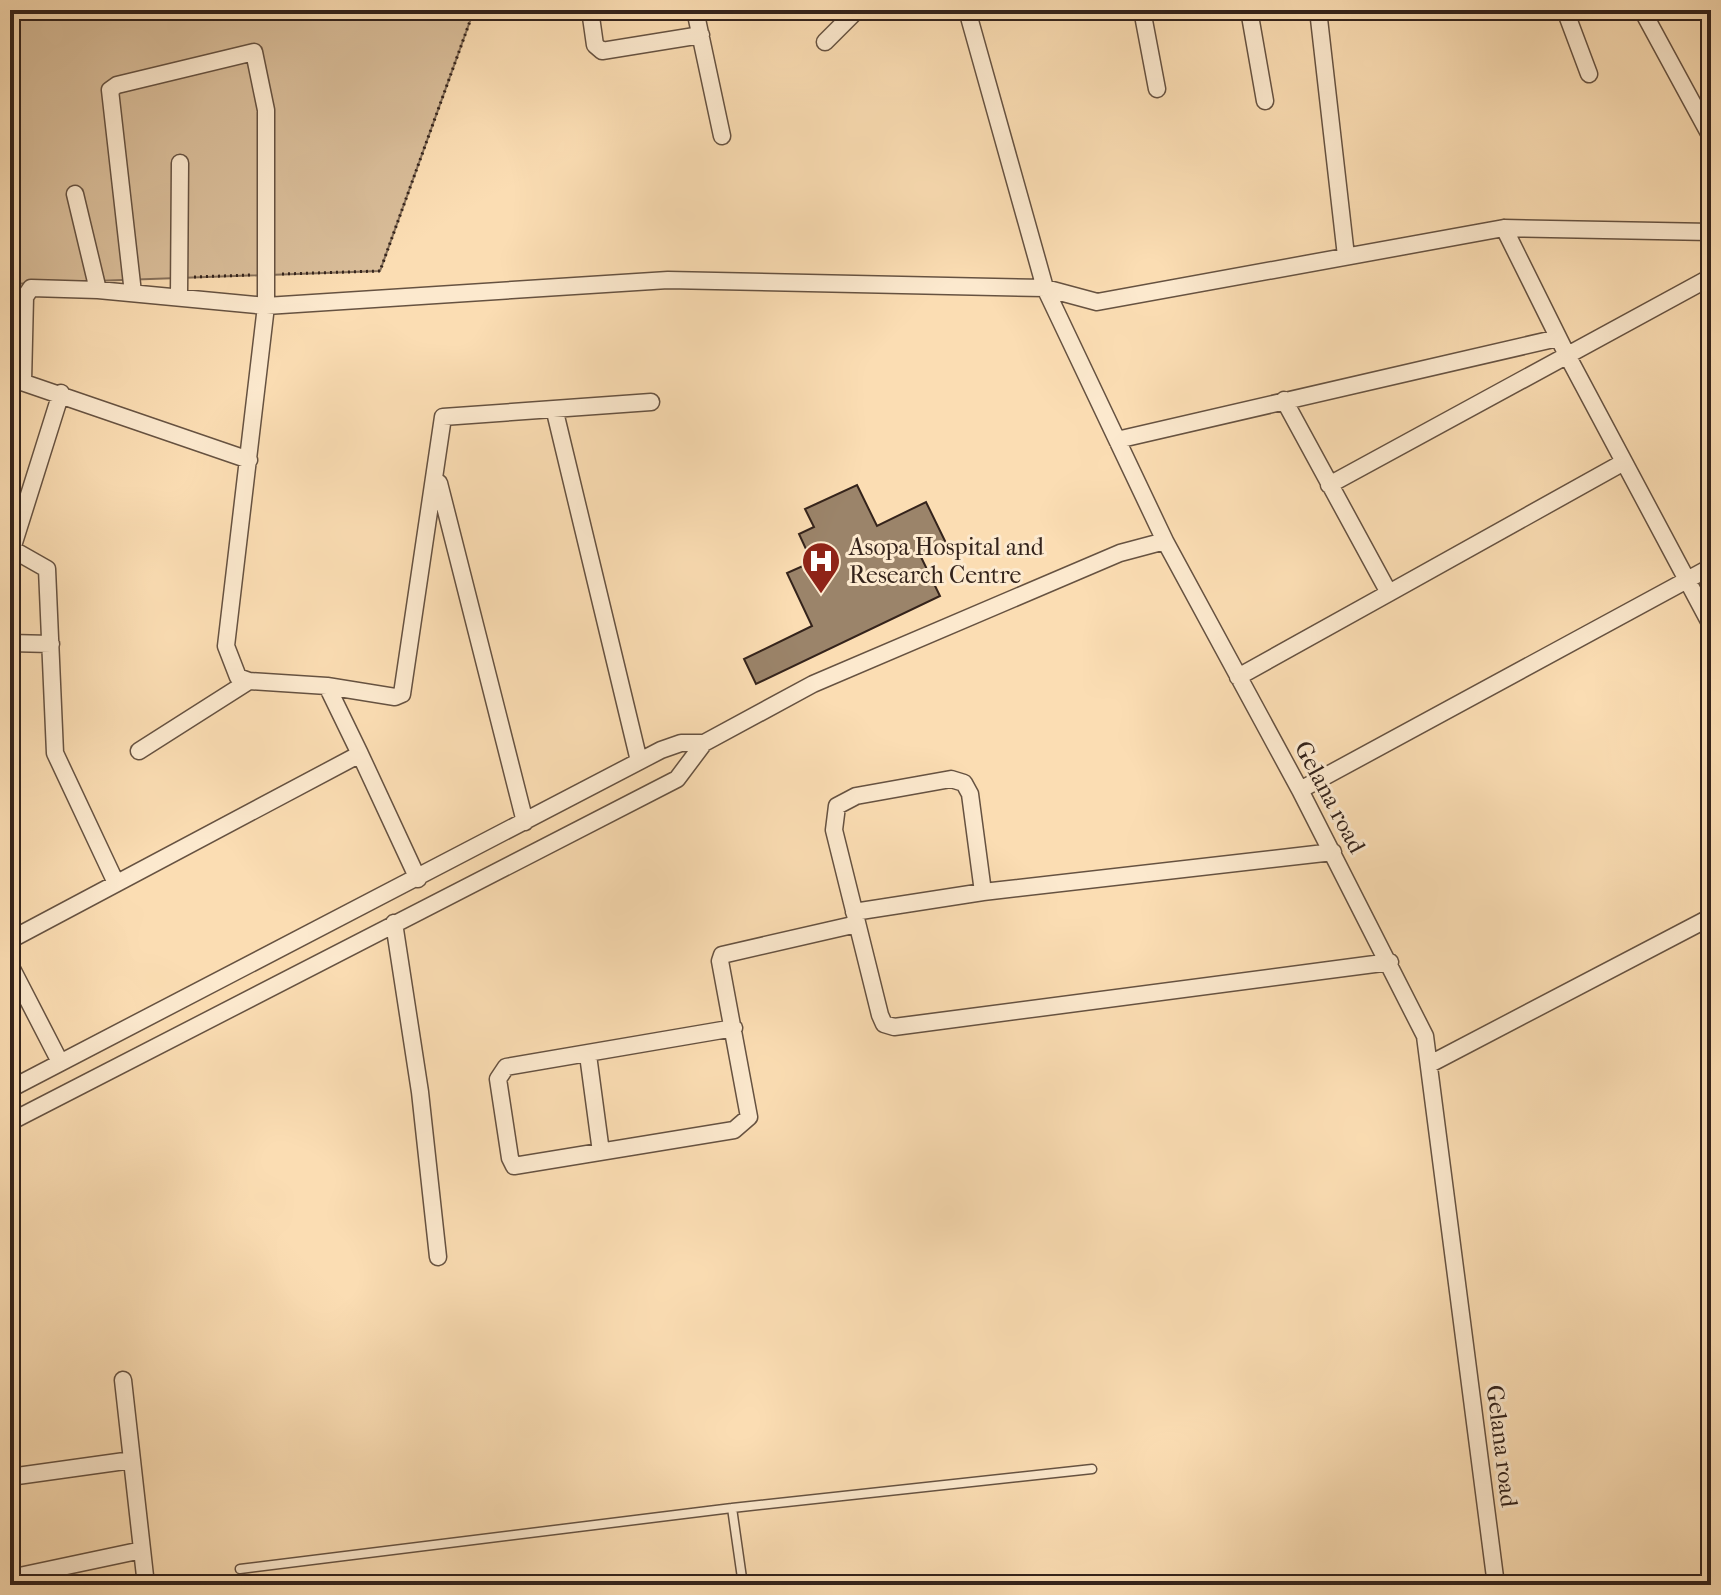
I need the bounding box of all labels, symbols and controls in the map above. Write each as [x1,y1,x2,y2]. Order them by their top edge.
place label: Asopa Hospital and Research Centre [848,533,1045,589]
hospital icon: Asopa Hospital and Research Centre [800,540,842,595]
street label: Gelana road [1289,736,1372,859]
street label: Gelana road [1481,1383,1524,1510]

